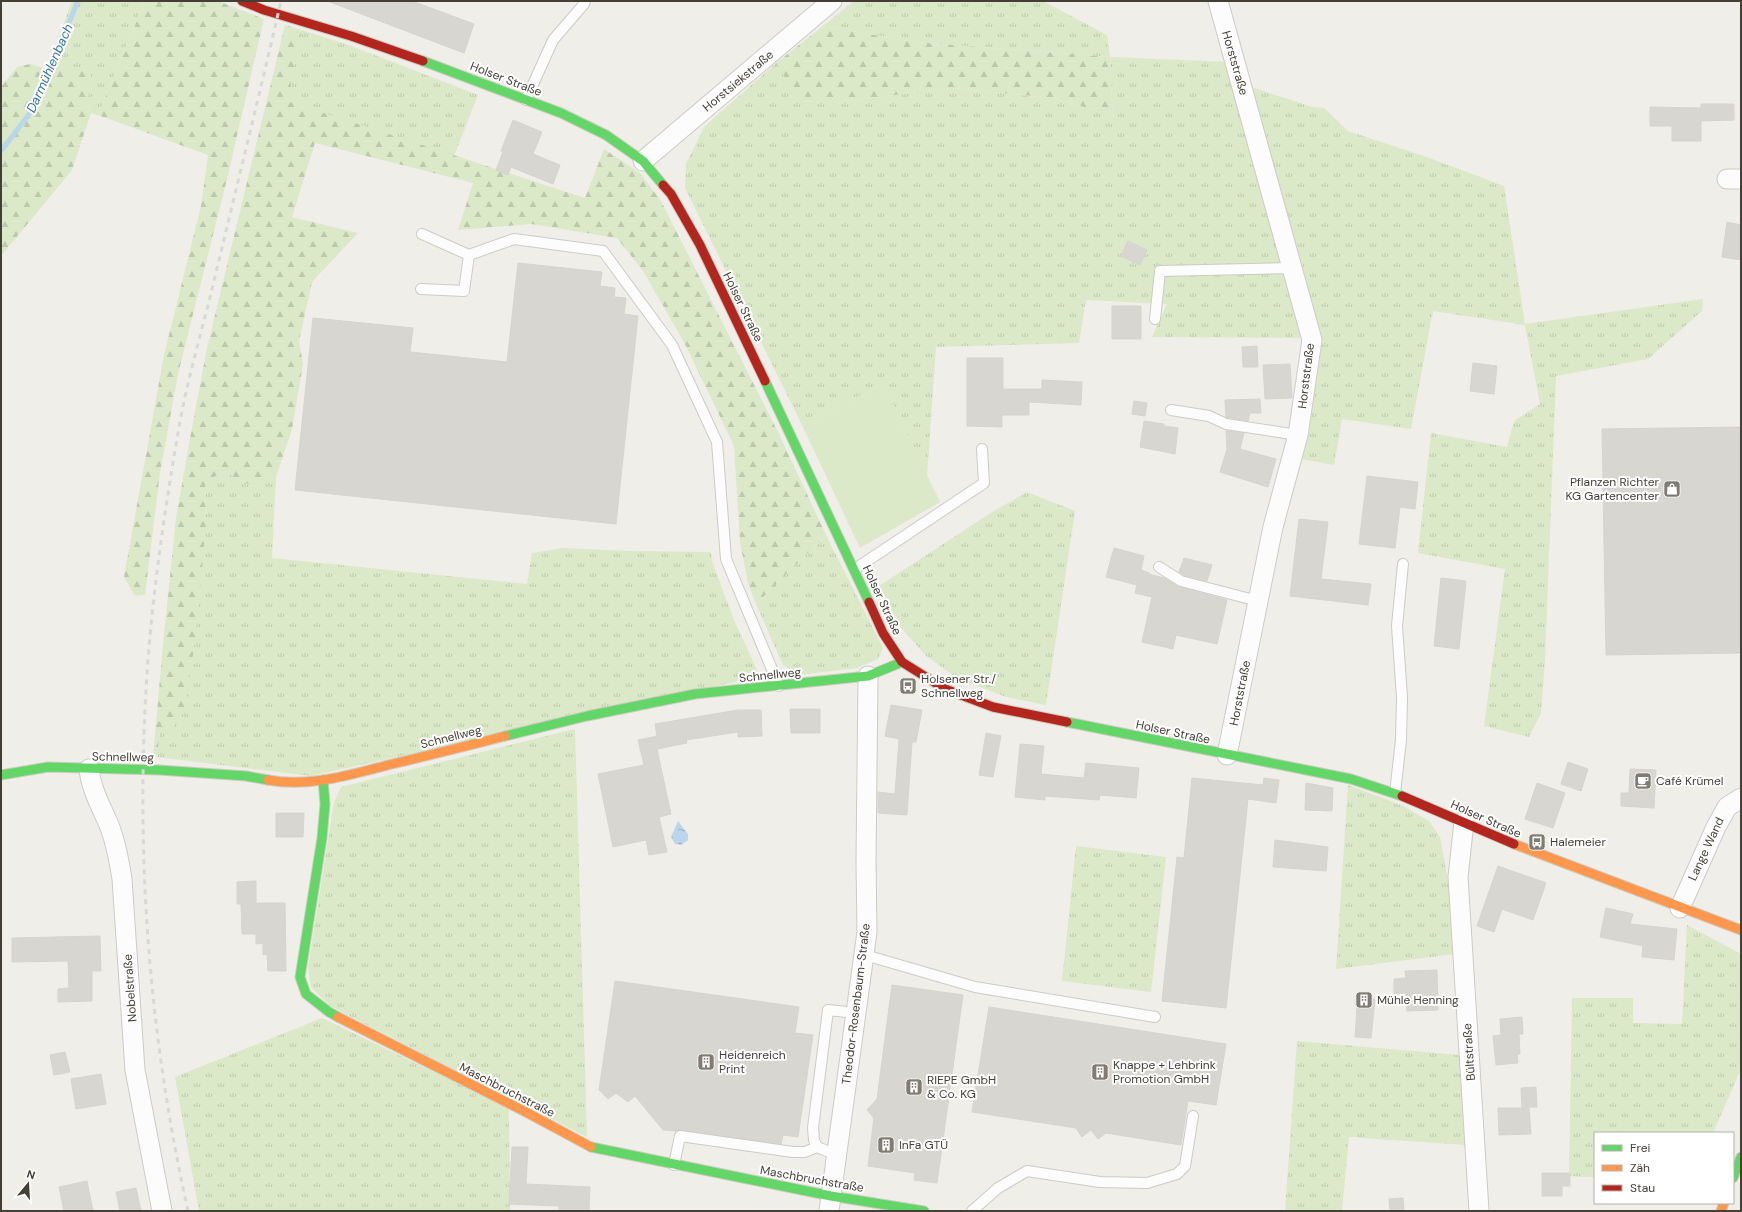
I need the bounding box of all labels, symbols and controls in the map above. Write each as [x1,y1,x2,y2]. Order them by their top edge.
water label: Darmühlenbach [22,21,77,115]
street label: Horststraße [1218,29,1252,97]
street label: Horstsiekstraße [699,47,777,115]
street label: Holser Straße [468,58,544,100]
street label: Holser Straße [719,269,767,345]
street label: Horststraße [1294,342,1318,410]
place label: Pflanzen Richter KG Gartencenter [1566,474,1660,504]
shop icon: Pflanzen Richter KG Gartencenter [1662,479,1682,499]
street label: Holser Straße [859,562,905,638]
street label: Horststraße [1226,659,1254,727]
street label: Schnellweg [738,664,802,686]
place label: Holsener Str./ Schnellweg [921,671,996,701]
bus stop icon: Holsener Str./ Schnellweg [898,676,918,696]
street label: Holser Straße [1134,716,1212,748]
street label: Schnellweg [419,722,483,752]
street label: Schnellweg [92,748,155,766]
cafe icon: Café Krümel [1633,771,1653,791]
place label: Café Krümel [1656,773,1724,789]
street label: Holser Straße [1448,796,1524,842]
street label: Lange Wand [1684,815,1728,883]
bus stop icon: Halemeier [1527,832,1547,852]
place label: Halemeier [1550,834,1606,850]
street label: Theodor-Rosenbaum-Straße [838,922,874,1085]
street label: Nobelstraße [120,953,140,1023]
building icon: Mühle Henning [1354,990,1374,1010]
place label: Mühle Henning [1377,992,1459,1008]
street label: Bültstraße [1459,1023,1479,1081]
place label: Heidenreich Print [719,1047,786,1077]
building icon: Heidenreich Print [696,1052,716,1072]
place label: Knappe + Lehbrink Promotion GmbH [1113,1057,1216,1087]
street label: Maschbruchstraße [457,1059,558,1121]
building icon: Knappe + Lehbrink Promotion GmbH [1090,1062,1110,1082]
place label: RIEPE GmbH & Co. KG [927,1072,996,1102]
building icon: RIEPE GmbH & Co. KG [904,1077,924,1097]
legend [1594,1132,1734,1204]
building icon: InFa GTÜ [876,1135,896,1155]
place label: InFa GTÜ [899,1137,948,1153]
text: Frei [1630,1140,1650,1156]
text: Zäh [1630,1160,1650,1176]
street label: Maschbruchstraße [759,1162,865,1196]
north arrow [8,1164,48,1204]
text: N [25,1167,37,1182]
text: Stau [1630,1180,1655,1196]

